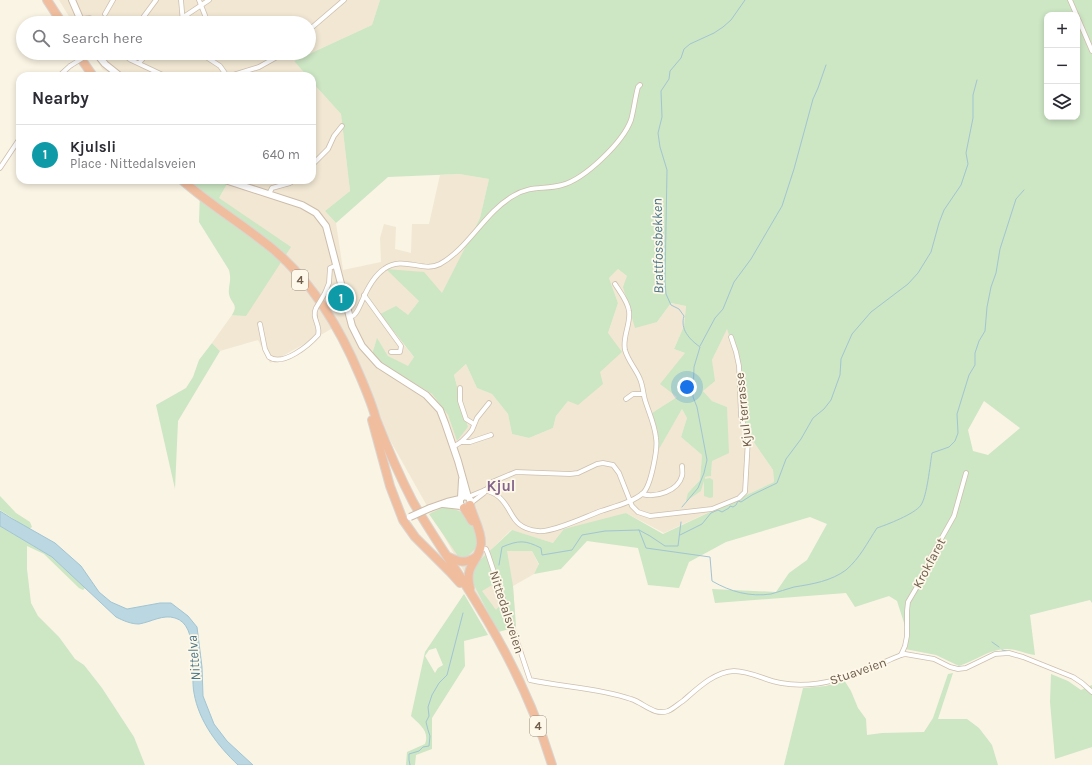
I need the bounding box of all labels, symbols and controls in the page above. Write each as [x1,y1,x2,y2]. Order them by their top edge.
map controls [1044,12,1080,120]
button: + [1044,12,1080,48]
search box [16,16,316,60]
icon: search [30,27,52,49]
text: Search here [62,29,143,47]
button: − [1044,48,1080,84]
button: layers [1044,84,1080,120]
text: Nearby [32,88,89,108]
text: Kjulsli [70,138,116,156]
text: 1 [43,147,47,162]
text: 640 m [262,147,300,162]
text: Place · Nittedalsveien [70,156,196,171]
water label: Brattfossbekken [649,198,667,294]
road number: 4 [292,270,308,290]
pin: 1 [328,283,354,313]
street label: Kjul terrasse [732,372,754,448]
your location [677,377,697,397]
district label: Kjul [487,477,515,495]
street label: Krokfaret [910,535,949,591]
street label: Nittedalsveien [487,569,527,655]
water label: Nittelva [184,635,204,681]
street label: Stuaveien [827,654,889,688]
road number: 4 [530,716,546,736]

